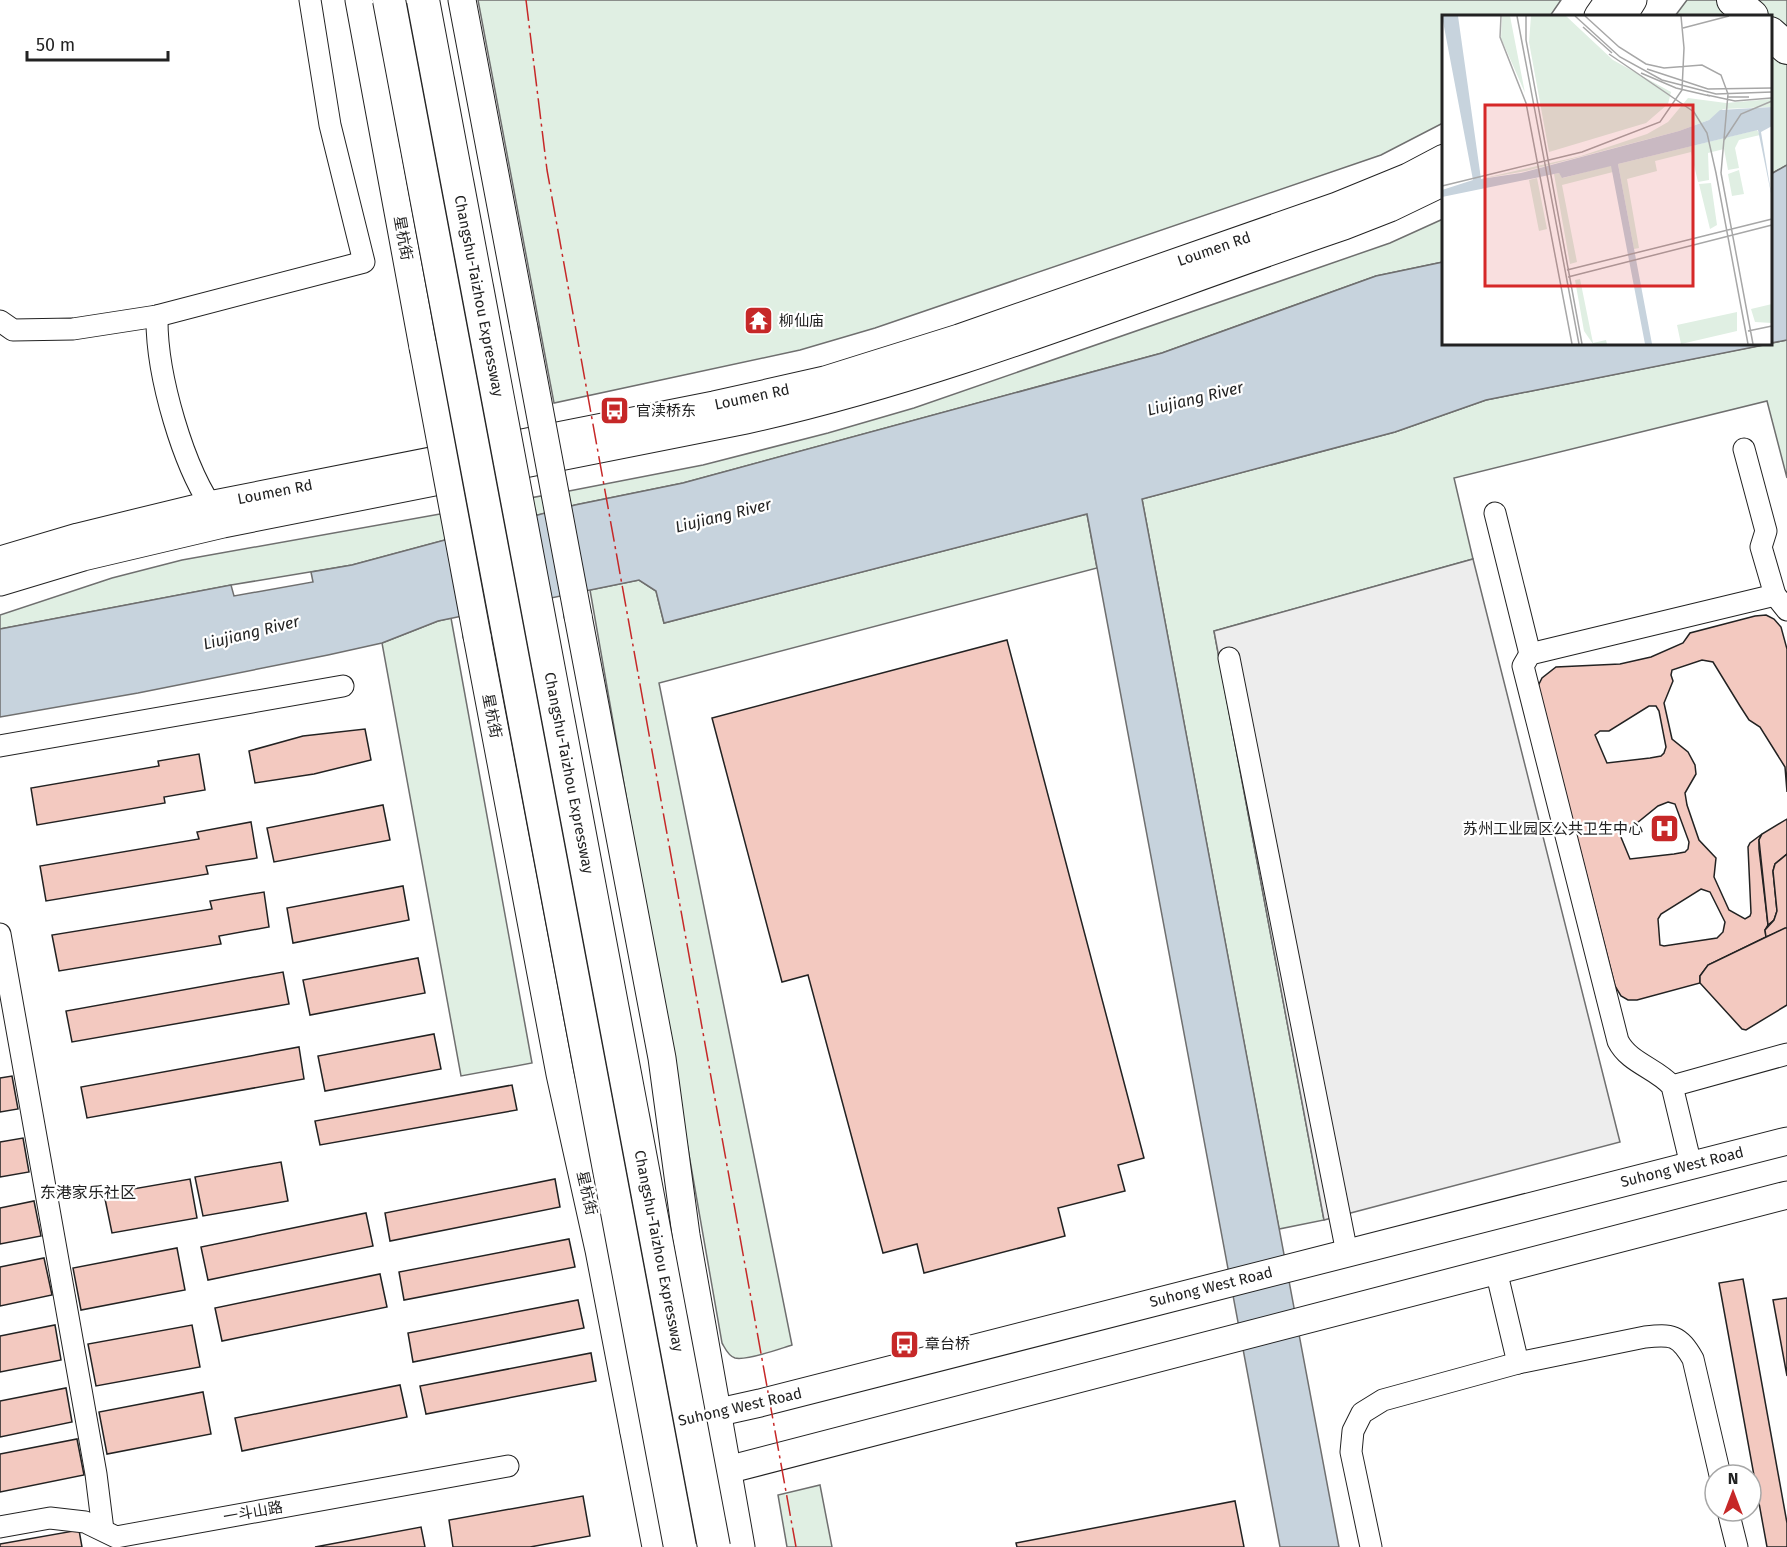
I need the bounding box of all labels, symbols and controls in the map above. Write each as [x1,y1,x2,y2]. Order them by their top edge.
inset map [1442,15,1772,345]
scale bar [27,24,168,62]
text: 50 m [36,34,75,56]
street label: Changshu-Taizhou Expressway [451,194,508,399]
street label: 星杭街 [390,214,416,262]
street label: Loumen Rd [1175,228,1253,270]
temple icon: 柳仙庙 [742,305,774,337]
place label: 柳仙庙 [779,312,824,330]
water label: Liujiang River [1145,377,1246,420]
street label: Loumen Rd [713,380,791,414]
bus stop icon: 官渎桥东 [599,395,631,427]
place label: 官渎桥东 [636,402,696,420]
street label: Loumen Rd [236,476,314,508]
water label: Liujiang River [673,494,774,537]
water label: Liujiang River [201,611,302,654]
street label: Changshu-Taizhou Expressway [541,671,598,876]
street label: 星杭街 [479,692,505,740]
hospital icon: 苏州工业园区公共卫生中心 [1648,813,1680,845]
place label: 苏州工业园区公共卫生中心 [1463,820,1643,838]
street label: Suhong West Road [1618,1143,1746,1191]
street label: Changshu-Taizhou Expressway [631,1149,688,1354]
street label: 星杭街 [573,1169,601,1217]
district label: 东港家乐社区 [40,1183,136,1202]
street label: Suhong West Road [1147,1263,1275,1311]
bus stop icon: 章台桥 [888,1328,920,1360]
place label: 章台桥 [925,1335,970,1353]
street label: Suhong West Road [676,1384,804,1430]
north arrow [1703,1463,1763,1523]
text: N [1728,1469,1738,1488]
street label: 一斗山路 [222,1498,284,1526]

